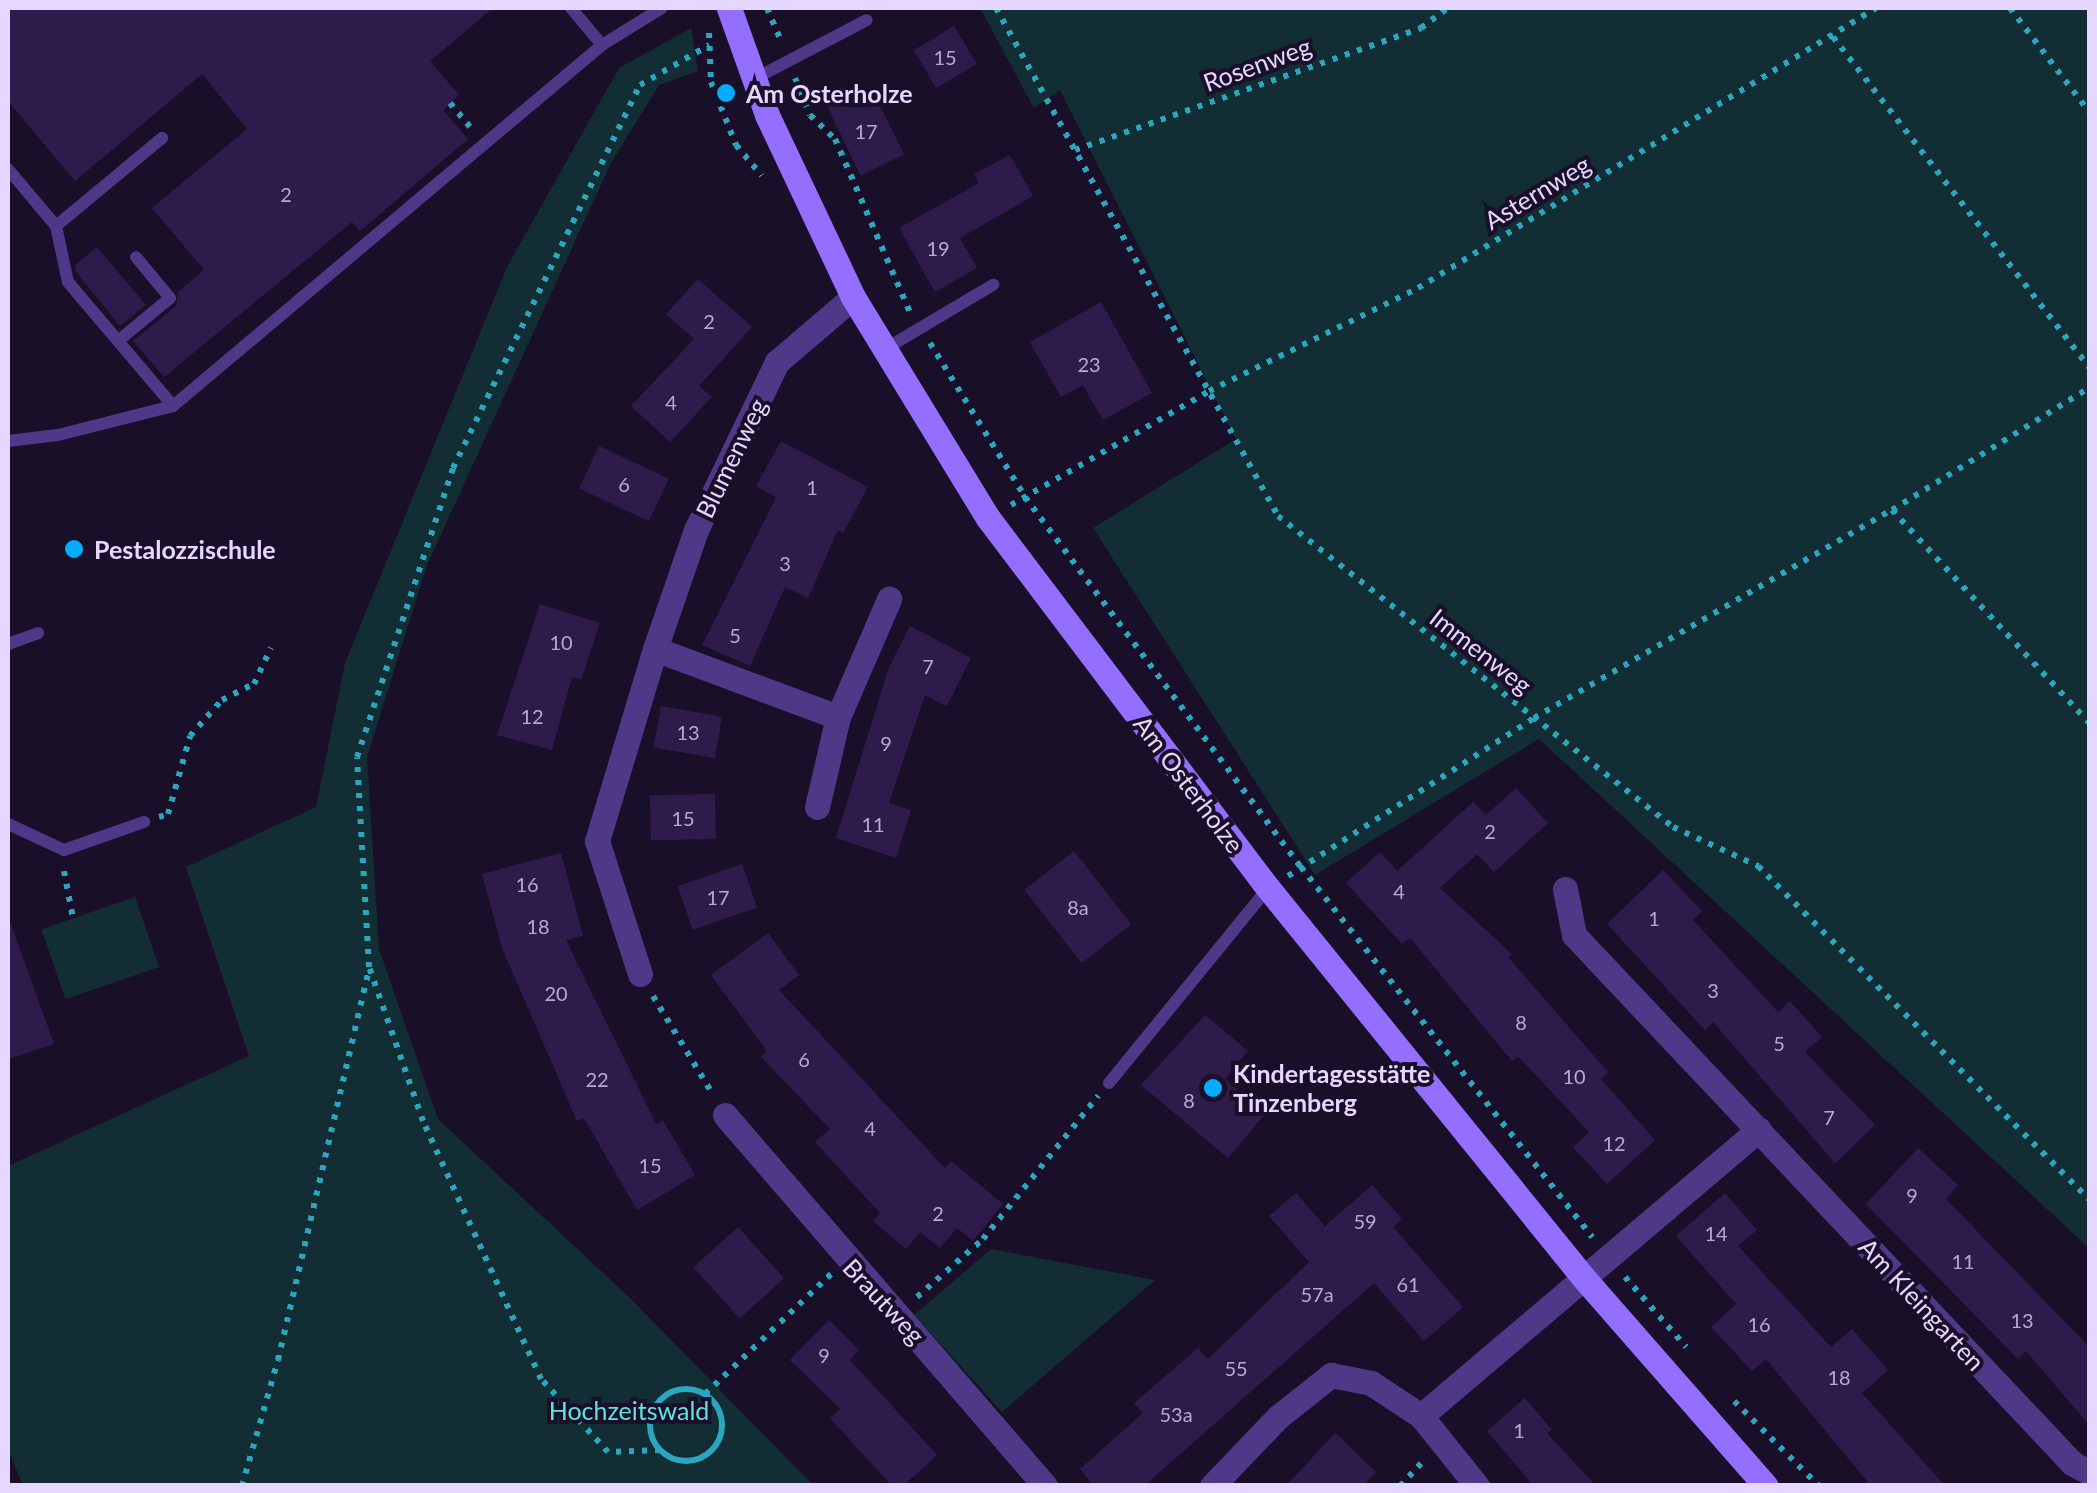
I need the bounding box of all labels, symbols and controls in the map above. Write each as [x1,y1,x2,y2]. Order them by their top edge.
street label: Rosenweg [1199,31,1315,97]
house number: 15 [933,45,957,69]
place label: Am Osterholze [746,78,913,108]
marker: Am Osterholze [715,82,737,104]
house number: 17 [854,119,878,143]
street label: Asternweg [1478,149,1596,235]
house number: 2 [280,182,292,206]
house number: 19 [926,236,950,260]
house number: 2 [703,309,715,333]
house number: 23 [1077,352,1101,376]
house number: 4 [665,390,677,414]
street label: Blumenweg [689,393,773,523]
house number: 6 [618,472,630,496]
house number: 1 [806,475,818,499]
place label: Pestalozzischule [94,534,276,564]
marker: Pestalozzischule [63,538,85,560]
house number: 3 [779,551,791,575]
street label: Immenweg [1424,602,1538,700]
house number: 5 [729,623,741,647]
house number: 10 [549,630,573,654]
house number: 7 [922,654,934,678]
house number: 12 [520,704,544,728]
street label: Am Osterholze [1128,709,1250,859]
house number: 13 [676,720,700,744]
house number: 9 [880,731,892,755]
house number: 15 [671,806,695,830]
house number: 11 [861,812,885,836]
house number: 2 [1484,819,1496,843]
house number: 16 [515,872,539,896]
house number: 4 [1393,879,1405,903]
house number: 17 [706,885,730,909]
house number: 8a [1067,895,1089,919]
house number: 1 [1648,906,1660,930]
house number: 18 [526,914,550,938]
house number: 3 [1707,978,1719,1002]
house number: 20 [544,981,568,1005]
house number: 8 [1515,1010,1527,1034]
house number: 5 [1773,1031,1785,1055]
house number: 6 [798,1047,810,1071]
place label: Kindertagesstätte Tinzenberg [1233,1059,1430,1118]
house number: 10 [1562,1064,1586,1088]
house number: 22 [585,1067,609,1091]
marker: Kindertagesstätte Tinzenberg [1202,1077,1224,1099]
house number: 8 [1183,1088,1195,1112]
house number: 7 [1823,1105,1835,1129]
house number: 4 [864,1116,876,1140]
house number: 12 [1602,1131,1626,1155]
house number: 15 [638,1153,662,1177]
house number: 9 [1906,1183,1918,1207]
house number: 2 [932,1201,944,1225]
house number: 59 [1353,1209,1377,1233]
house number: 14 [1704,1221,1728,1245]
street label: Am Kleingarten [1853,1232,1991,1376]
house number: 11 [1951,1249,1975,1273]
street label: Brautweg [837,1252,931,1350]
house number: 61 [1396,1272,1420,1296]
house number: 57a [1300,1282,1334,1306]
house number: 13 [2010,1308,2034,1332]
house number: 16 [1747,1312,1771,1336]
house number: 9 [818,1343,830,1367]
house number: 55 [1224,1356,1248,1380]
house number: 18 [1827,1365,1851,1389]
park label: Hochzeitswald [549,1395,709,1425]
house number: 53a [1159,1402,1193,1426]
house number: 1 [1513,1418,1525,1442]

